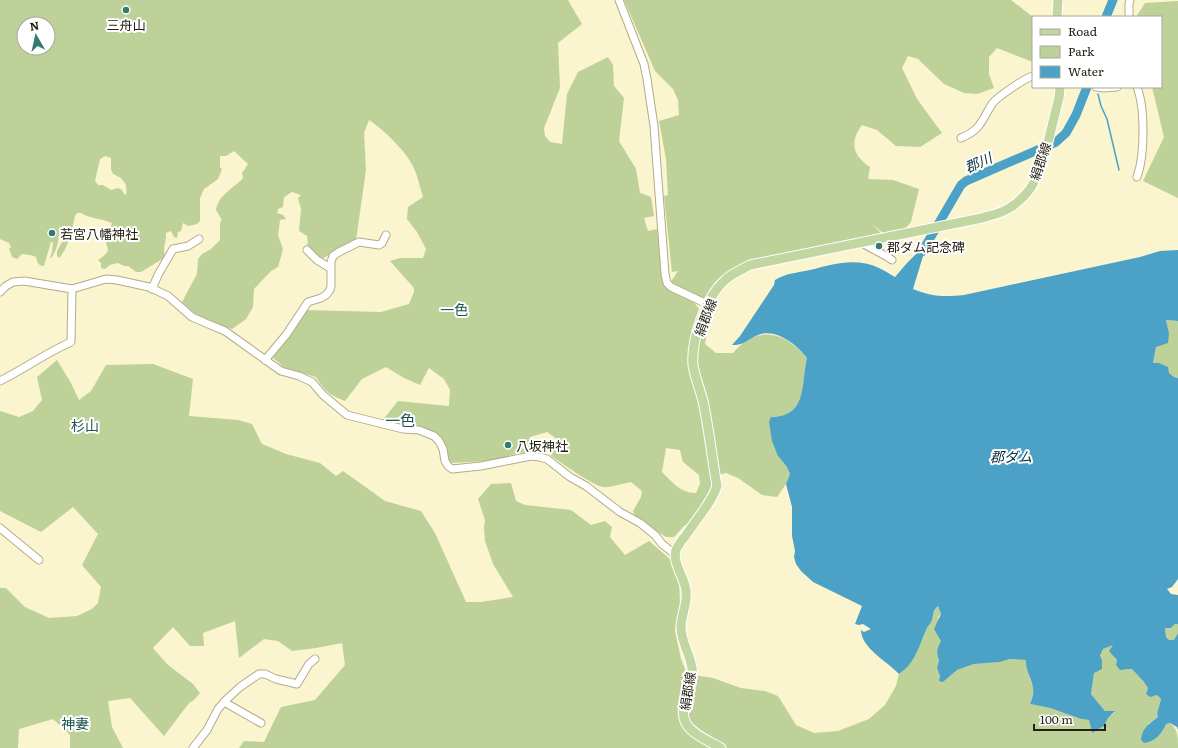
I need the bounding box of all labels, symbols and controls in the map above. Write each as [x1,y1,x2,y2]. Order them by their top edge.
marker: 三舟山 [121,5,131,15]
place label: 三舟山 [106,15,146,34]
north arrow [16,16,56,56]
legend [1032,16,1162,88]
text: N [28,17,40,34]
text: Road [1068,22,1098,40]
text: Park [1068,42,1095,60]
text: Water [1068,62,1104,80]
street label: 絹郡線 [1025,139,1055,183]
water label: 郡川 [961,146,997,177]
place label: 若宮八幡神社 [60,224,138,243]
marker: 若宮八幡神社 [47,228,57,238]
place label: 郡ダム記念碑 [887,237,965,256]
marker: 郡ダム記念碑 [874,241,884,251]
street label: 絹郡線 [689,295,721,339]
district label: 一色 [440,299,468,319]
district label: 一色 [385,408,415,431]
district label: 杉山 [71,415,99,435]
place label: 八坂神社 [516,436,568,455]
marker: 八坂神社 [503,440,513,450]
water label: 郡ダム [990,446,1032,466]
street label: 絹郡線 [675,670,699,712]
scale bar [1034,706,1105,732]
text: 100 m [1040,710,1073,728]
district label: 神妻 [61,713,89,733]

